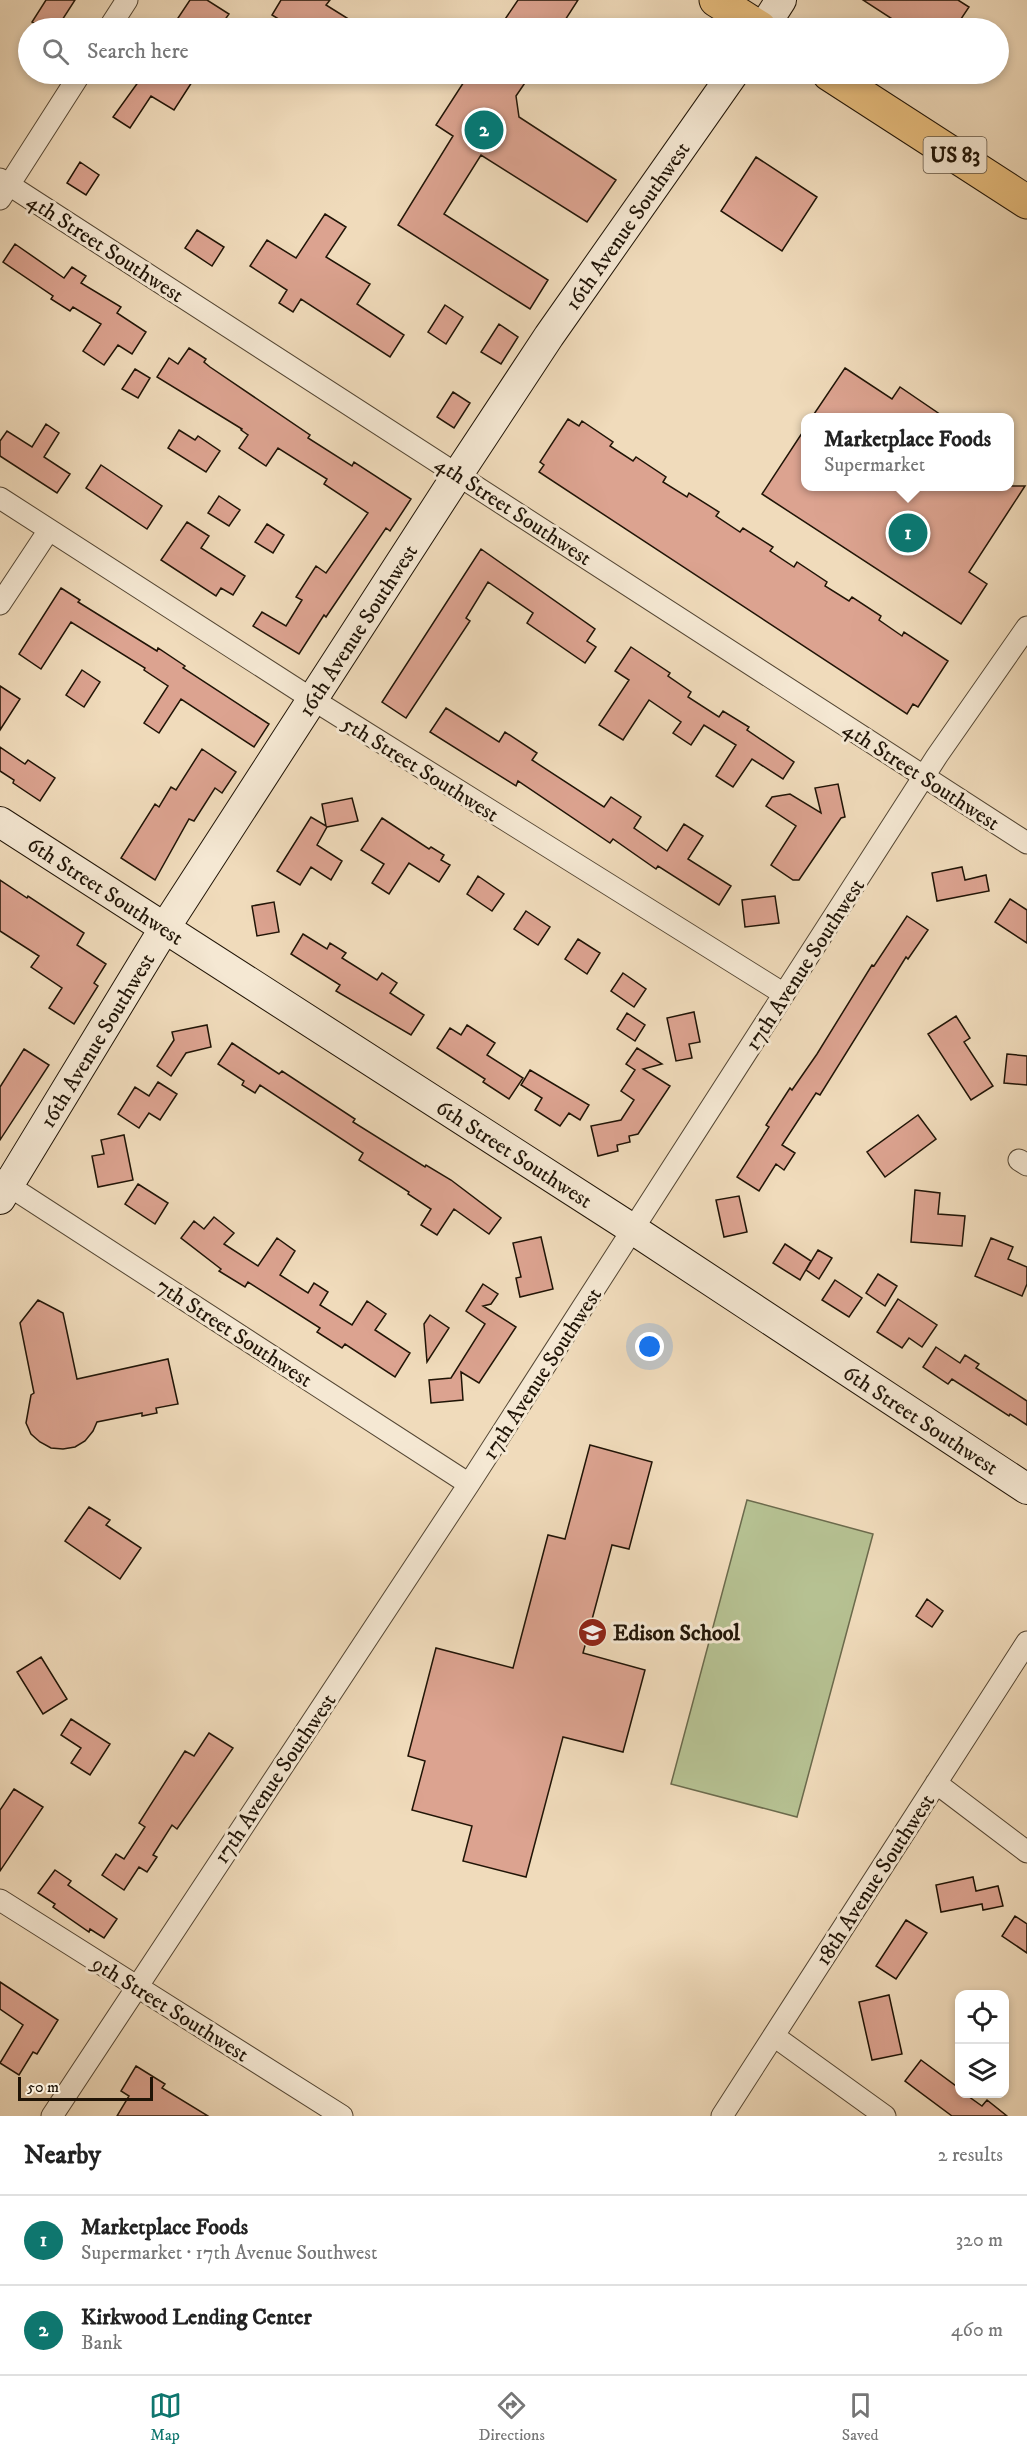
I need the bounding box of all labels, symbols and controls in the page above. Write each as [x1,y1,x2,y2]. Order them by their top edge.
search box [18,18,1009,84]
icon: search [39,35,72,68]
text: Search here [87,38,189,65]
pin: 2 [464,108,504,152]
street label: 16th Avenue Southwest [559,137,696,316]
road number: US 83 [924,137,986,173]
street label: 4th Street Southwest [22,187,189,309]
popup [801,413,1014,491]
text: Marketplace Foods [824,426,991,453]
street label: 4th Street Southwest [430,450,597,572]
text: Supermarket [824,453,925,478]
pin: 1 [888,510,928,556]
street label: 16th Avenue Southwest [293,539,424,722]
street label: 5th Street Southwest [337,710,504,828]
street label: 4th Street Southwest [838,715,1005,837]
street label: 6th Street Southwest [22,831,188,952]
street label: 17th Avenue Southwest [739,874,871,1056]
street label: 16th Avenue Southwest [34,948,161,1133]
street label: 6th Street Southwest [431,1094,597,1215]
street label: 7th Street Southwest [151,1273,317,1394]
street label: 17th Avenue Southwest [476,1283,608,1465]
your location [635,1332,664,1361]
street label: 6th Street Southwest [838,1360,1003,1481]
school or university icon: Edison School [576,1616,608,1648]
place label: Edison School [613,1620,740,1647]
street label: 17th Avenue Southwest [208,1688,342,1869]
street label: 18th Avenue Southwest [810,1789,941,1971]
street label: 9th Street Southwest [86,1950,254,2068]
map controls [955,1990,1009,2098]
button: locate [955,1990,1009,2044]
button: layers [955,2044,1009,2098]
scale bar [18,2074,153,2102]
text: 50 m [27,2077,59,2097]
text: Nearby [24,2139,101,2172]
text: 2 results [938,2143,1003,2168]
text: Marketplace Foods [81,2214,248,2241]
text: 1 [40,2228,47,2253]
text: 320 m [956,2228,1003,2253]
text: Supermarket · 17th Avenue Southwest [81,2241,377,2266]
text: Kirkwood Lending Center [81,2304,312,2331]
text: 2 [39,2318,48,2343]
text: 460 m [951,2318,1003,2343]
text: Bank [81,2331,123,2356]
tab: Map [149,2389,182,2445]
tab: Directions [479,2389,545,2445]
tab: Saved [842,2389,879,2445]

